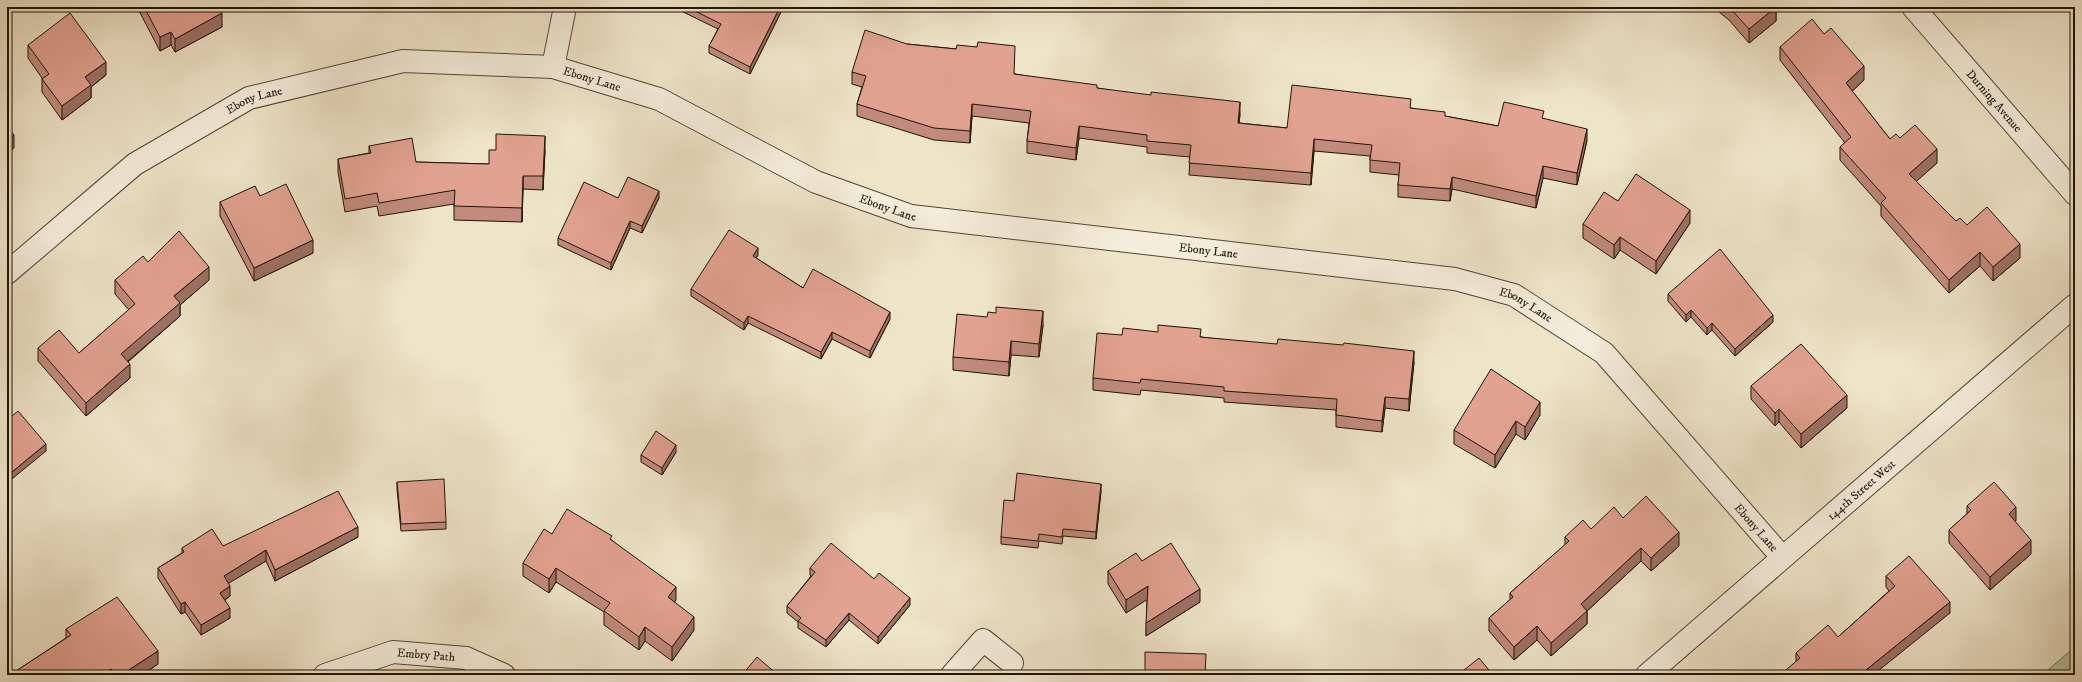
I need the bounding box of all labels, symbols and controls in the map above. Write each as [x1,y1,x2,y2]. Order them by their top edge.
street label: Ebony Lane [561,63,622,95]
street label: Durning Avenue [1963,67,2025,135]
street label: Ebony Lane [223,83,284,118]
street label: Ebony Lane [857,191,917,225]
street label: Ebony Lane [1178,240,1239,262]
street label: Ebony Lane [1497,284,1555,326]
street label: 144th Street West [1824,457,1899,524]
street label: Ebony Lane [1731,501,1781,555]
street label: Embry Path [397,645,456,665]

